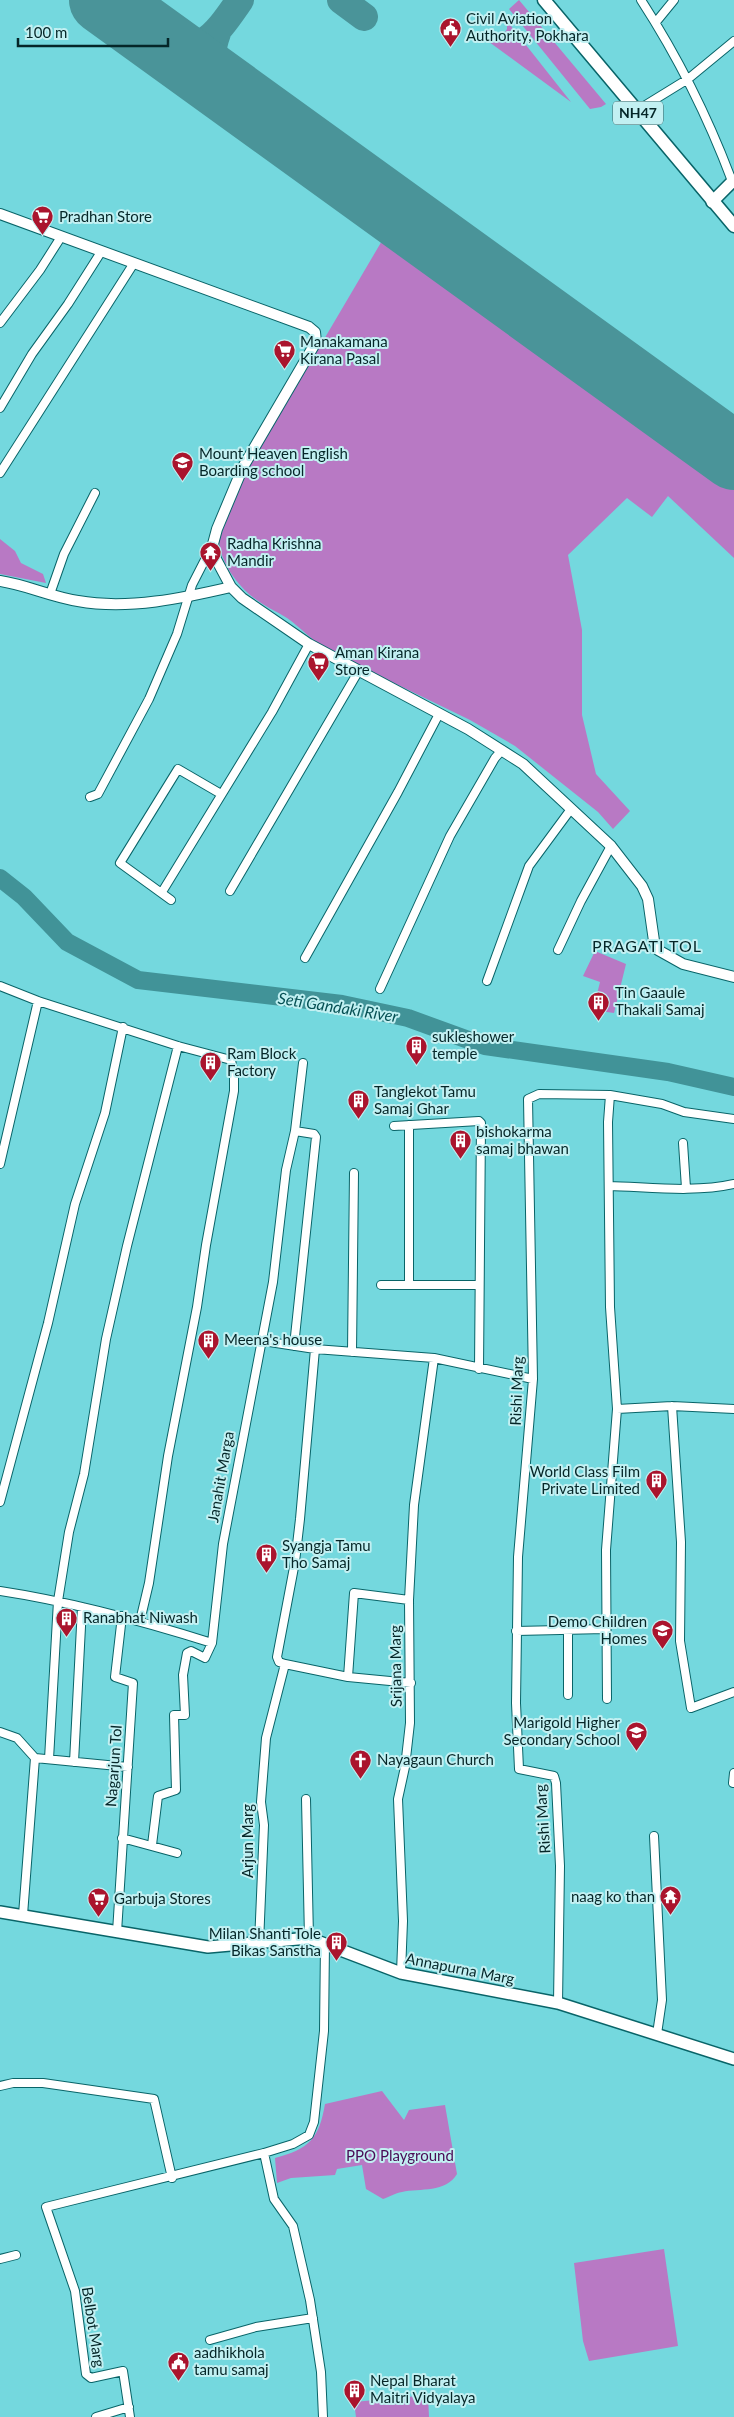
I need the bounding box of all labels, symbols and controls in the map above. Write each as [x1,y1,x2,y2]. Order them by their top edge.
place label: Civil Aviation Authority, Pokhara [466,9,589,44]
scale bar [18,15,168,47]
public building icon: Civil Aviation Authority, Pokhara [438,16,462,47]
text: 100 m [25,23,67,41]
road number: NH47 [613,102,663,125]
supermarket icon: Pradhan Store [31,205,55,236]
place label: Pradhan Store [59,207,152,225]
place label: Manakamana Kirana Pasal [300,332,388,367]
supermarket icon: Manakamana Kirana Pasal [272,339,296,370]
place label: Mount Heaven English Boarding school [199,444,348,479]
school or university icon: Mount Heaven English Boarding school [171,451,195,482]
place label: Radha Krishna Mandir [227,534,322,569]
temple icon: Radha Krishna Mandir [199,541,223,572]
place label: Aman Kirana Store [335,643,419,678]
supermarket icon: Aman Kirana Store [307,650,331,681]
district label: PRAGATI TOL [592,936,702,955]
place label: Tin Gaaule Thakali Samaj [615,983,705,1018]
water label: Seti Gandaki River [277,988,400,1025]
building icon: Tin Gaaule Thakali Samaj [587,990,611,1021]
place label: sukleshower temple [432,1027,515,1062]
building icon: sukleshower temple [404,1034,428,1065]
place label: Ram Block Factory [227,1044,297,1079]
building icon: Ram Block Factory [199,1051,223,1082]
place label: Tanglekot Tamu Samaj Ghar [374,1082,476,1117]
building icon: Tanglekot Tamu Samaj Ghar [346,1089,370,1120]
place label: bishokarma samaj bhawan [476,1122,569,1157]
building icon: bishokarma samaj bhawan [448,1129,472,1160]
building icon: Meena's house [196,1328,220,1359]
place label: Meena's house [224,1330,322,1348]
street label: Rishi Marg [506,1356,526,1426]
street label: Janahit Marga [203,1430,237,1524]
place label: World Class Film Private Limited [530,1462,640,1497]
building icon: World Class Film Private Limited [644,1469,668,1500]
place label: Syangja Tamu Tho Samaj [282,1536,371,1571]
building icon: Syangja Tamu Tho Samaj [254,1543,278,1574]
building icon: Ranabhat Niwash [55,1606,79,1637]
place label: Ranabhat Niwash [83,1608,198,1626]
place label: Demo Children Homes [548,1612,647,1647]
school or university icon: Demo Children Homes [651,1619,675,1650]
street label: Srijana Marg [385,1625,405,1707]
place label: Marigold Higher Secondary School [503,1713,621,1748]
school or university icon: Marigold Higher Secondary School [624,1720,648,1751]
street label: Nagarjun Tol [101,1724,125,1808]
church icon: Nayagaun Church [349,1748,373,1779]
place label: Nayagaun Church [377,1750,494,1768]
street label: Rishi Marg [531,1784,553,1854]
street label: Arjun Marg [238,1804,256,1878]
temple icon: naag ko than [659,1885,683,1916]
supermarket icon: Garbuja Stores [86,1887,110,1918]
place label: naag ko than [571,1887,655,1905]
place label: Garbuja Stores [114,1889,211,1907]
place label: Milan Shanti Tole Bikas Sanstha [209,1924,321,1959]
building icon: Milan Shanti Tole Bikas Sanstha [325,1931,349,1962]
street label: Annapurna Marg [404,1949,516,1987]
park label: PPO Playground [346,2146,454,2164]
street label: Belbot Marg [79,2285,109,2369]
place label: aadhikhola tamu samaj [194,2343,269,2378]
public building icon: aadhikhola tamu samaj [166,2350,190,2381]
place label: Nepal Bharat Maitri Vidyalaya [370,2371,476,2406]
building icon: Nepal Bharat Maitri Vidyalaya [342,2378,366,2409]

